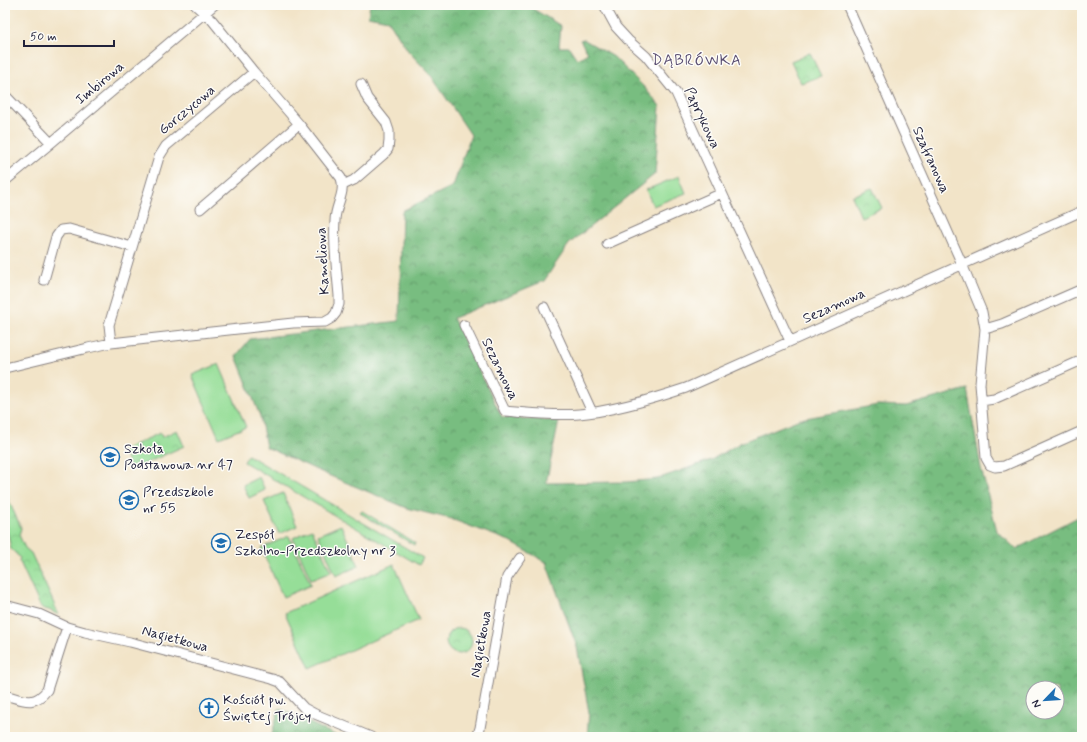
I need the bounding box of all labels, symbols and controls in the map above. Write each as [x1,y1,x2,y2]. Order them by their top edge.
scale bar [24,22,114,48]
text: 50 m [30,29,57,45]
district label: DĄBRÓWKA [652,51,742,71]
street label: Imbirowa [72,57,128,109]
street label: Gorczycowa [155,81,219,139]
street label: Paprykowa [680,84,724,152]
street label: Szafranowa [908,124,954,196]
street label: Kameliowa [312,227,334,295]
street label: Sezamowa [800,284,868,328]
street label: Sezamowa [477,335,523,403]
place label: Szkoła Podstawowa nr 47 [124,440,233,474]
school or university icon: Szkoła Podstawowa nr 47 [99,446,121,468]
place label: Przedszkole nr 55 [143,483,214,517]
school or university icon: Przedszkole nr 55 [118,489,140,511]
place label: Zespół Szkolno-Przedszkolny nr 3 [235,526,396,560]
school or university icon: Zespół Szkolno-Przedszkolny nr 3 [210,532,232,554]
street label: Nagietkowa [466,609,498,679]
street label: Nagietkowa [140,622,210,658]
north arrow [1025,680,1065,720]
place label: Kościół pw. Świętej Trójcy [223,691,311,725]
church icon: Kościół pw. Świętej Trójcy [198,697,220,719]
text: N [1029,698,1045,710]

